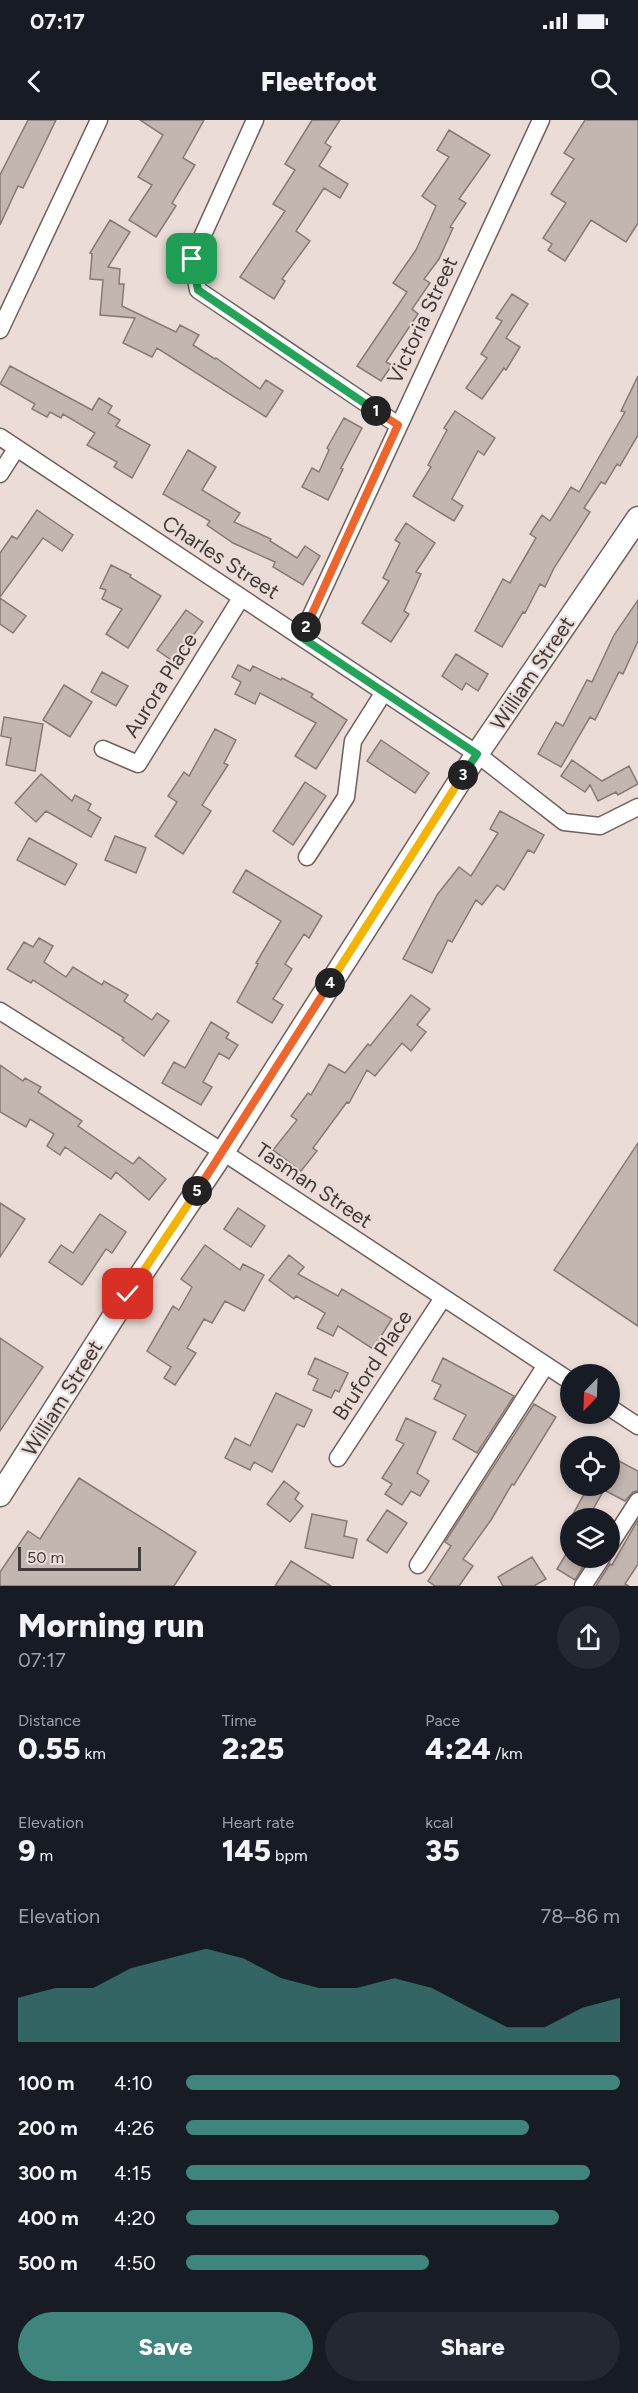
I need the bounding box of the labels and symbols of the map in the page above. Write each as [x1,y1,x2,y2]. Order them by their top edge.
pin [166,233,217,284]
street label: Victoria Street [382,252,462,388]
pin: 1 [361,396,391,426]
street label: Charles Street [158,510,284,604]
street label: William Street [485,611,579,735]
pin: 2 [291,612,321,642]
street label: Aurora Place [118,628,202,742]
pin: 3 [448,760,478,790]
pin: 4 [315,968,345,998]
street label: Tasman Street [251,1137,377,1233]
pin: 5 [182,1176,212,1206]
pin [102,1268,153,1319]
street label: Bruford Place [327,1305,417,1425]
street label: William Street [16,1335,108,1460]
north arrow [560,1364,620,1424]
scale bar [18,1544,141,1572]

